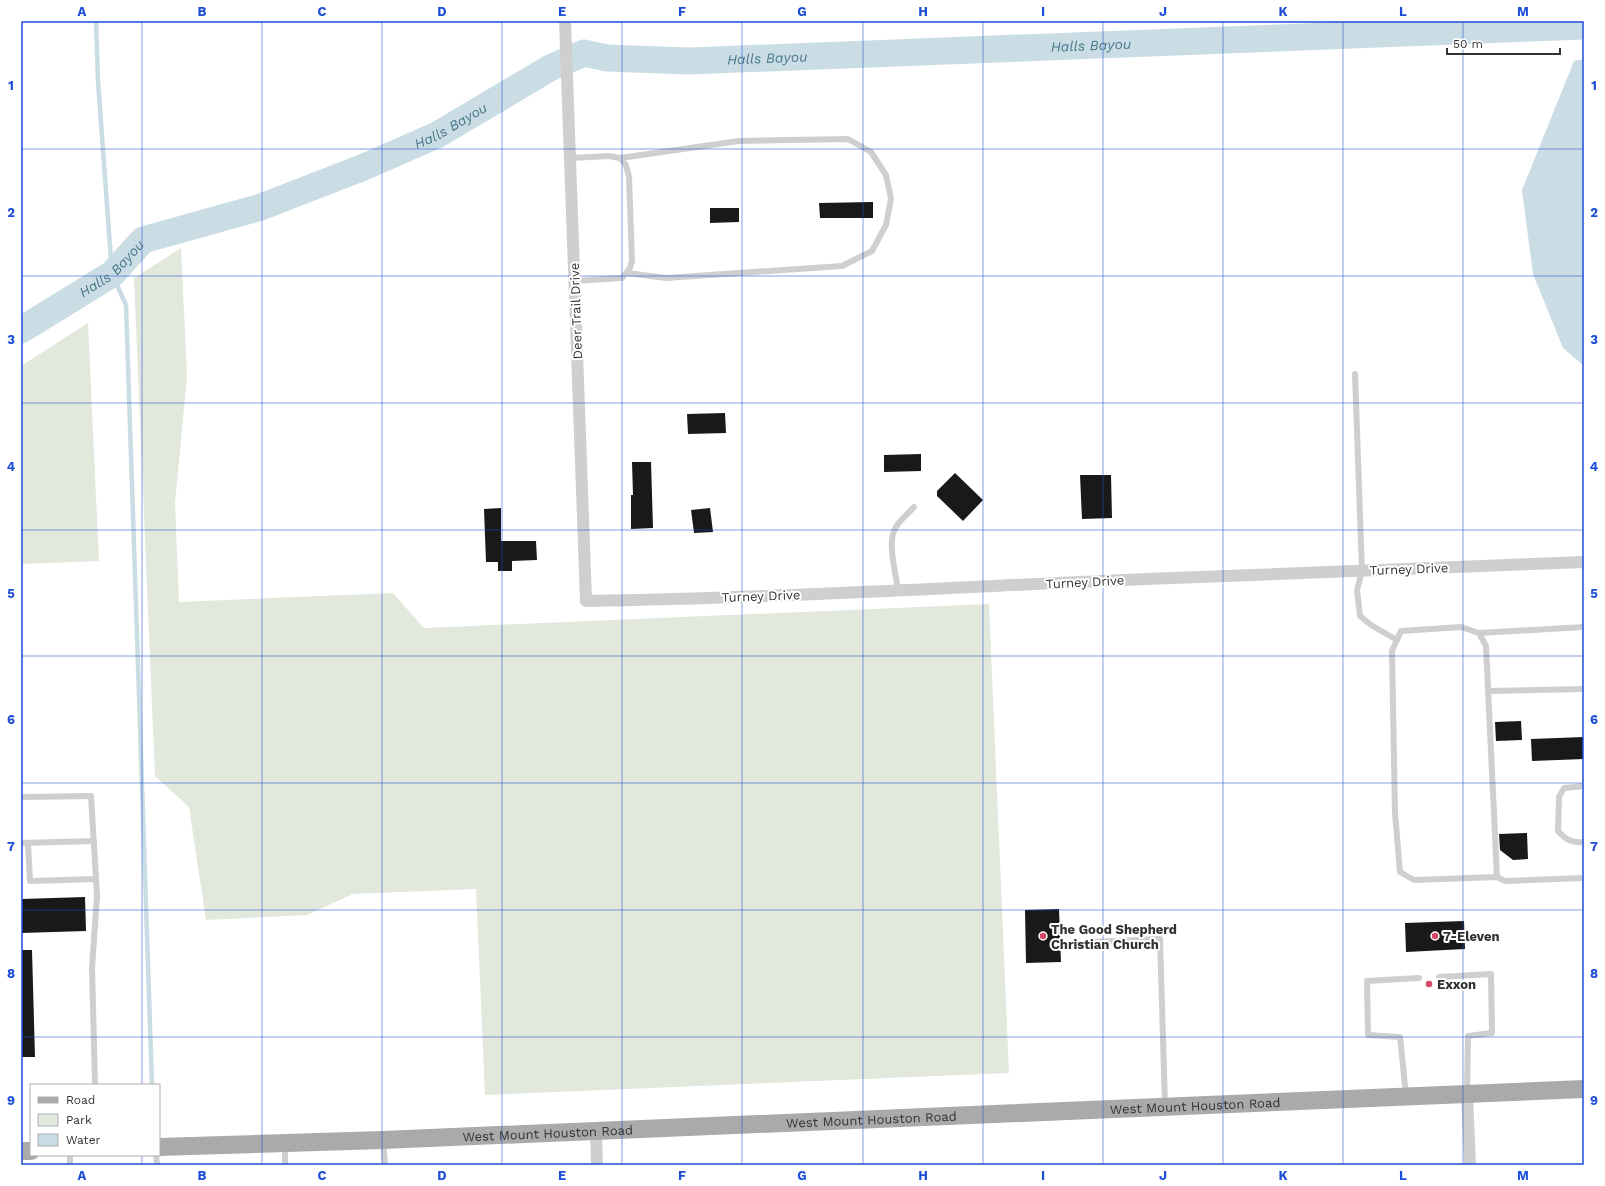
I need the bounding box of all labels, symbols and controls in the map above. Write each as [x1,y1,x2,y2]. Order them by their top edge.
text: A [78,4,87,19]
text: B [198,4,207,19]
text: C [318,4,327,19]
text: D [437,4,447,19]
text: E [558,4,566,19]
text: F [678,4,686,19]
text: G [797,4,807,19]
text: H [918,4,928,19]
text: I [1041,4,1045,19]
text: J [1159,4,1167,19]
text: K [1278,4,1288,19]
text: L [1399,4,1407,19]
text: M [1517,4,1529,19]
scale bar [1447,30,1560,56]
water label: Halls Bayou [1050,36,1132,55]
text: 50 m [1453,37,1483,51]
water label: Halls Bayou [727,48,808,68]
text: 1 [8,78,14,93]
text: 1 [1591,78,1597,93]
water label: Halls Bayou [412,99,490,152]
text: 2 [7,205,15,220]
text: 2 [1590,205,1598,220]
water label: Halls Bayou [76,236,147,300]
street label: Deer Trail Drive [567,262,585,360]
text: 3 [7,332,15,347]
text: 3 [1590,332,1598,347]
text: 4 [7,459,16,474]
text: 4 [1590,459,1599,474]
street label: Turney Drive [1369,560,1449,578]
street label: Turney Drive [1045,572,1125,592]
text: 5 [7,586,15,601]
text: 5 [1590,586,1598,601]
street label: Turney Drive [721,587,801,605]
text: 6 [7,712,15,727]
text: 6 [1590,712,1598,727]
text: 7 [7,839,15,854]
text: 7 [1590,839,1598,854]
place label: The Good Shepherd Christian Church [1051,922,1177,952]
place label: 7-Eleven [1443,929,1500,944]
marker: The Good Shepherd Christian Church [1038,931,1048,941]
marker: 7-Eleven [1430,931,1440,941]
text: 8 [7,966,15,981]
text: 8 [1590,966,1598,981]
place label: Exxon [1437,977,1476,992]
marker: Exxon [1424,979,1434,989]
legend [30,1084,160,1156]
text: 9 [7,1093,15,1108]
text: Road [66,1093,95,1107]
text: 9 [1590,1093,1598,1108]
street label: West Mount Houston Road [1110,1094,1281,1117]
street label: West Mount Houston Road [786,1108,957,1130]
text: Park [66,1113,92,1127]
street label: West Mount Houston Road [462,1122,633,1144]
text: Water [66,1133,101,1147]
text: A [78,1168,87,1183]
text: B [198,1168,207,1183]
text: C [318,1168,327,1183]
text: D [437,1168,447,1183]
text: E [558,1168,566,1183]
text: F [678,1168,686,1183]
text: G [797,1168,807,1183]
text: H [918,1168,928,1183]
text: I [1041,1168,1045,1183]
text: J [1159,1168,1167,1183]
text: K [1278,1168,1288,1183]
text: L [1399,1168,1407,1183]
text: M [1517,1168,1529,1183]

